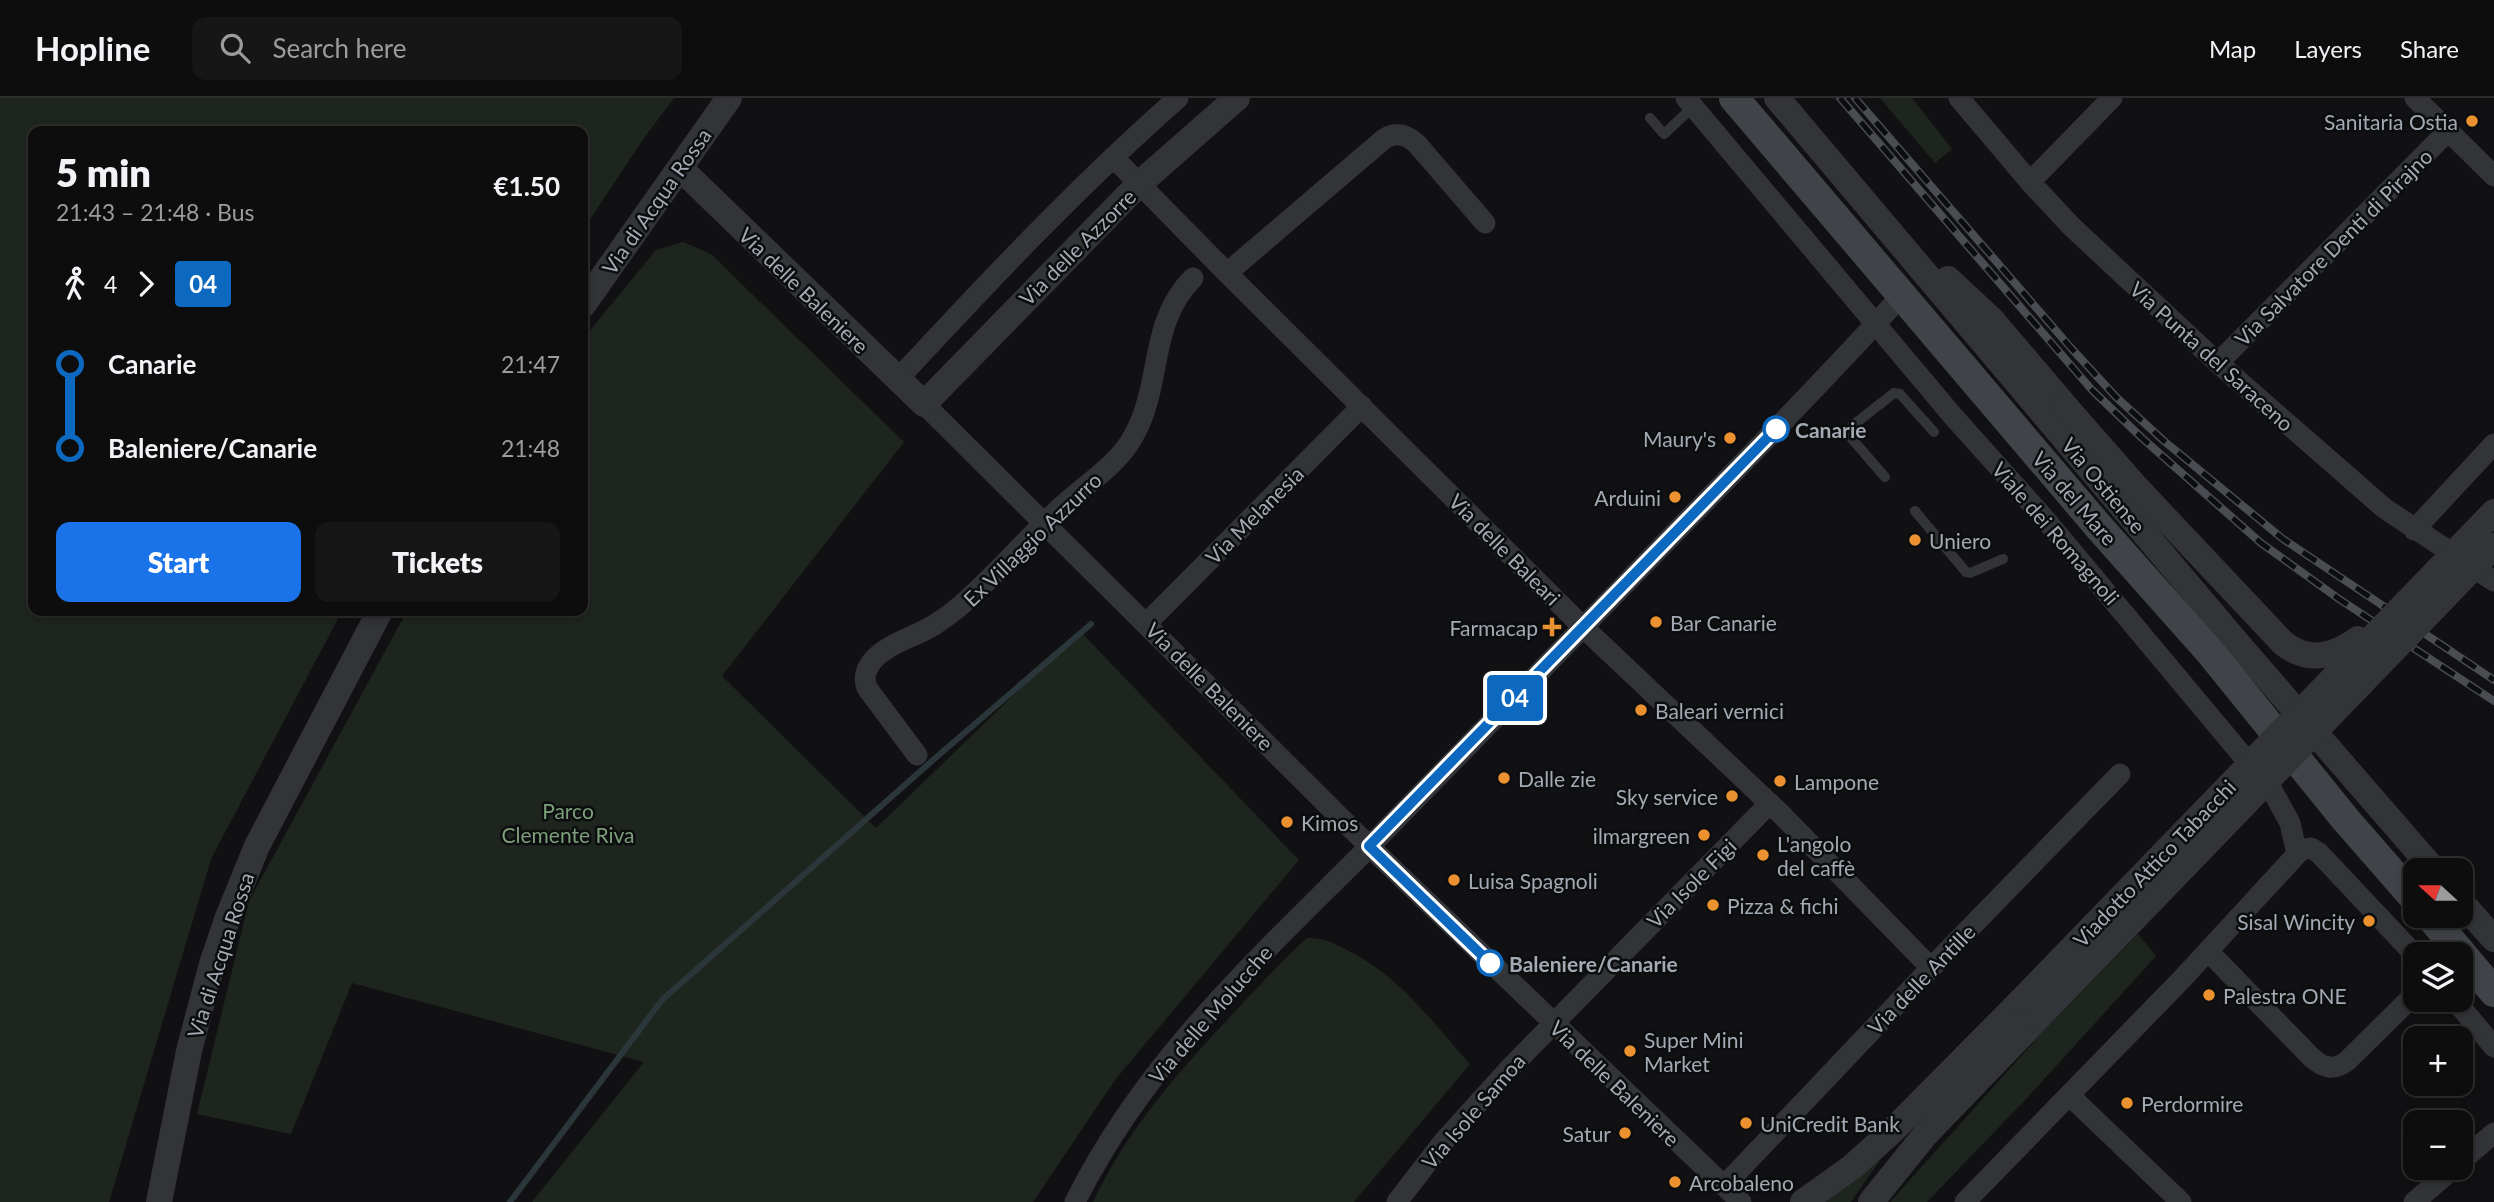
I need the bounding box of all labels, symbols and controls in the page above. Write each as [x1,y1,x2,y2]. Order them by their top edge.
search box [192,17,682,80]
text: Hopline [35,28,150,68]
icon: search [216,29,254,67]
text: Search here [272,32,407,64]
text: Map [2209,34,2256,63]
text: Layers [2294,34,2362,63]
text: Share [2400,34,2459,63]
place label: Sanitaria Ostia [2324,109,2458,134]
marker: Sanitaria Ostia [2464,113,2480,129]
street label: Via di Acqua Rossa [596,123,716,279]
street label: Via Salvatore Denti di Pirajno [2229,143,2437,351]
text: 5 min [56,149,151,195]
text: €1.50 [494,170,560,202]
street label: Via delle Azzorre [1014,184,1140,310]
text: 21:43 – 21:48 · Bus [56,198,255,226]
street label: Via delle Baleniere [734,222,874,358]
icon: walk [56,265,94,303]
icon: forward [127,265,165,303]
text: 04 [189,269,217,298]
text: 4 [104,270,117,298]
street label: Via Punta del Saraceno [2125,276,2299,436]
text: Canarie [108,348,196,380]
text: 21:47 [501,350,560,378]
marker: Canarie [1763,416,1789,442]
place label: Canarie [1795,417,1866,442]
place label: Maury's [1643,426,1716,451]
marker: Maury's [1722,430,1738,446]
text: Baleniere/Canarie [108,432,317,464]
street label: Via Ostiense [2057,432,2151,538]
text: 21:48 [501,434,560,462]
street label: Via del Mare [2027,446,2123,550]
street label: Viale dei Romagnoli [1987,456,2125,610]
street label: Via Melanesia [1200,461,1308,569]
street label: Ex Villaggio Azzurro [958,467,1106,611]
place label: Arduini [1594,485,1661,510]
street label: Via delle Baleari [1444,488,1566,610]
marker: Arduini [1667,489,1683,505]
button: Start [56,522,301,602]
button: Tickets [315,522,560,602]
place label: Uniero [1929,528,1991,553]
marker: Uniero [1907,532,1923,548]
place label: Bar Canarie [1670,610,1777,635]
marker: Bar Canarie [1648,614,1664,630]
place label: Farmacap [1450,615,1538,640]
street label: Via delle Baleniere [1141,617,1279,755]
marker: Farmacap [1544,619,1560,635]
line badge: 04 [1484,675,1546,721]
text: 04 [1501,683,1529,712]
place label: Baleari vernici [1655,698,1784,723]
marker: Baleari vernici [1633,702,1649,718]
place label: Dalle zie [1518,766,1596,791]
place label: Lampone [1794,769,1879,794]
marker: Dalle zie [1496,770,1512,786]
marker: Lampone [1772,773,1788,789]
street label: Viadotto Attico Tabacchi [2068,774,2240,952]
place label: Sky service [1616,784,1718,809]
marker: Sky service [1724,788,1740,804]
park label: Parco Clemente Riva [501,798,635,847]
place label: Kimos [1301,810,1358,835]
marker: Kimos [1279,814,1295,830]
place label: ilmargreen [1593,823,1690,848]
marker: ilmargreen [1696,827,1712,843]
place label: L'angolo del caffè [1777,831,1855,880]
street label: Via Isole Figi [1641,833,1741,933]
marker: L'angolo del caffè [1755,847,1771,863]
north arrow [2403,858,2473,928]
map controls [2403,858,2473,1180]
place label: Luisa Spagnoli [1468,868,1598,893]
street label: Via di Acqua Rossa [181,869,259,1041]
marker: Luisa Spagnoli [1446,872,1462,888]
place label: Pizza & fichi [1727,893,1839,918]
marker: Pizza & fichi [1705,897,1721,913]
place label: Sisal Wincity [2237,909,2355,934]
marker: Sisal Wincity [2361,913,2377,929]
street label: Via delle Antille [1862,919,1980,1039]
street label: Via delle Molucche [1143,940,1277,1088]
button: layers [2403,942,2473,1012]
marker: Baleniere/Canarie [1477,950,1503,976]
place label: Baleniere/Canarie [1509,951,1678,976]
place label: Palestra ONE [2223,983,2347,1008]
marker: Palestra ONE [2201,987,2217,1003]
street label: Via delle Baleniere [1545,1015,1685,1151]
button: + [2403,1026,2473,1096]
place label: Super Mini Market [1644,1027,1743,1076]
marker: Super Mini Market [1622,1043,1638,1059]
street label: Via Isole Samoa [1416,1048,1530,1174]
place label: Perdormire [2141,1091,2243,1116]
marker: Perdormire [2119,1095,2135,1111]
button: − [2403,1110,2473,1180]
place label: UniCredit Bank [1760,1111,1900,1136]
marker: UniCredit Bank [1738,1115,1754,1131]
place label: Satur [1563,1121,1611,1146]
marker: Satur [1617,1125,1633,1141]
place label: Arcobaleno [1689,1170,1794,1195]
marker: Arcobaleno [1667,1174,1683,1190]

